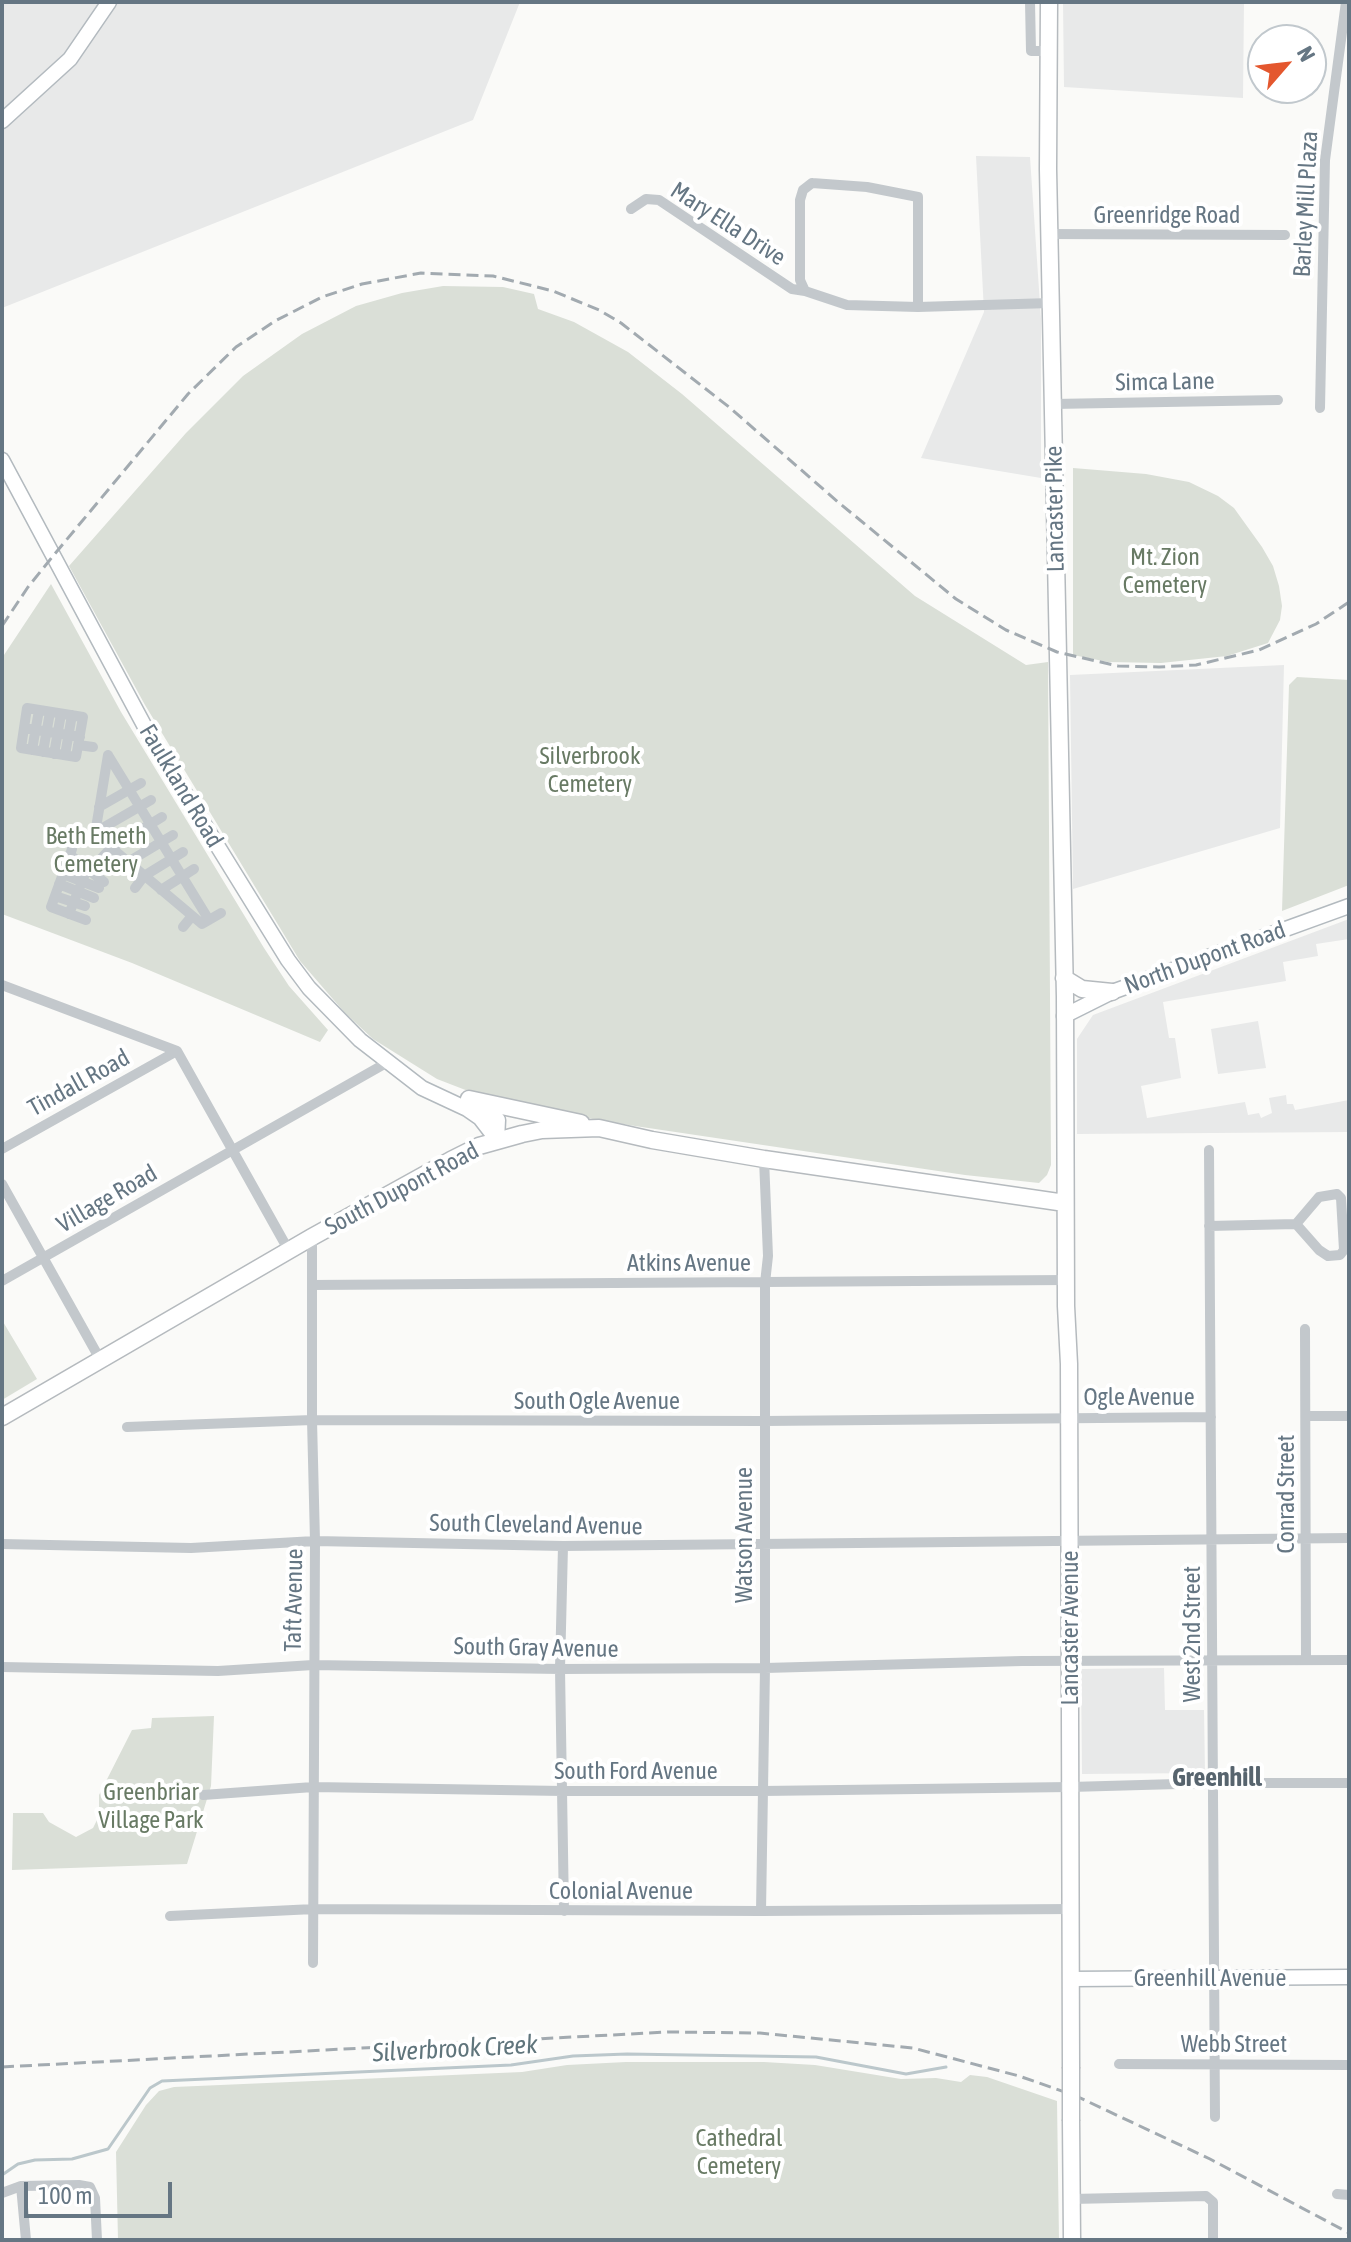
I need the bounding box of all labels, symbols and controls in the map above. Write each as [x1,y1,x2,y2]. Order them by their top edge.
north arrow [1247,24,1327,104]
text: N [1292,42,1321,66]
street label: Barley Mill Plaza [1288,130,1324,278]
street label: Mary Ella Drive [665,176,791,272]
street label: Greenridge Road [1094,201,1240,229]
street label: Simca Lane [1115,367,1215,397]
street label: Lancaster Pike [1039,446,1071,572]
park label: Mt. Zion Cemetery [1123,543,1207,599]
street label: Faulkland Road [133,719,229,853]
park label: Silverbrook Cemetery [540,742,640,798]
park label: Beth Emeth Cemetery [45,822,147,878]
street label: North Dupont Road [1120,915,1290,1001]
street label: Tindall Road [23,1043,135,1123]
street label: South Dupont Road [320,1136,484,1242]
street label: Village Road [52,1159,162,1239]
street label: Atkins Avenue [627,1249,751,1277]
street label: Ogle Avenue [1083,1383,1195,1411]
street label: South Ogle Avenue [514,1387,680,1415]
street label: Conrad Street [1272,1435,1300,1553]
street label: Watson Avenue [730,1467,758,1603]
street label: South Cleveland Avenue [429,1509,643,1541]
street label: Taft Avenue [279,1548,309,1652]
street label: Lancaster Avenue [1056,1551,1084,1705]
street label: West 2nd Street [1178,1566,1206,1702]
street label: South Gray Avenue [453,1632,619,1664]
street label: South Ford Avenue [554,1757,718,1785]
district label: Greenhill [1172,1762,1262,1794]
park label: Greenbriar Village Park [98,1778,204,1834]
street label: Colonial Avenue [549,1877,693,1905]
street label: Greenhill Avenue [1134,1964,1286,1992]
water label: Silverbrook Creek [372,2029,538,2069]
street label: Webb Street [1181,2030,1287,2058]
park label: Cathedral Cemetery [696,2124,782,2180]
scale bar [28,2166,176,2216]
text: 100 m [38,2182,92,2209]

